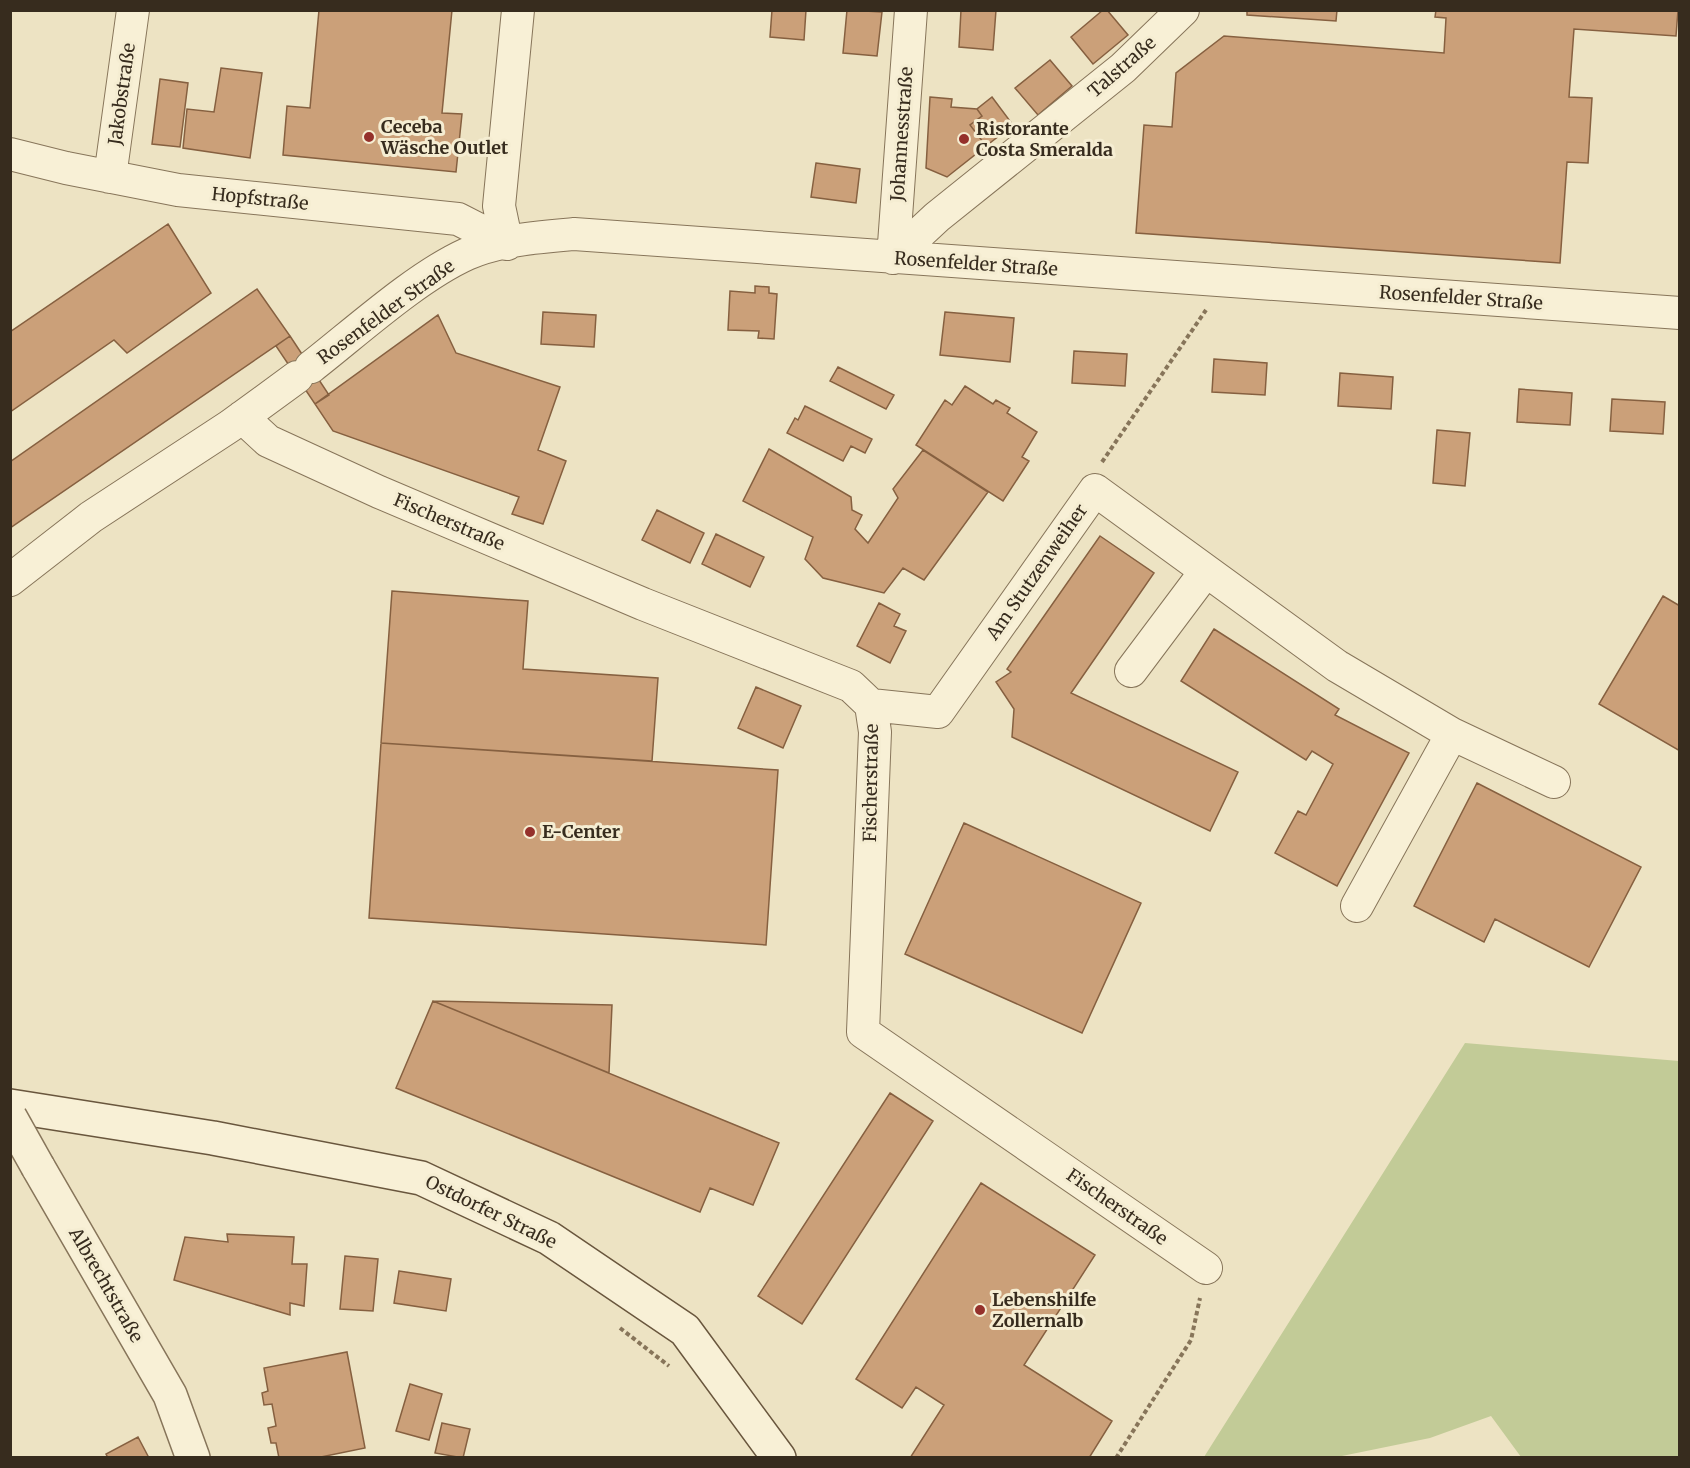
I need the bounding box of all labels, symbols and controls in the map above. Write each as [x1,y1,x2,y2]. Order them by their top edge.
street label: Talstraße [1083,31,1160,102]
street label: Jakobstraße [103,41,140,148]
street label: Johannesstraße [885,66,918,203]
place label: Ceceba Wäsche Outlet [380,115,509,159]
place label: Ristorante Costa Smeralda [976,117,1113,161]
marker: Ceceba Wäsche Outlet [362,130,376,144]
marker: Ristorante Costa Smeralda [957,132,971,146]
street label: Hopfstraße [210,182,310,215]
street label: Rosenfelder Straße [894,246,1059,281]
street label: Rosenfelder Straße [313,254,459,369]
street label: Rosenfelder Straße [1379,280,1544,315]
street label: Fischerstraße [390,488,508,555]
street label: Am Stutzenweiher [980,499,1092,645]
street label: Fischerstraße [858,724,883,842]
place label: E-Center [542,820,620,843]
marker: E-Center [523,825,537,839]
street label: Fischerstraße [1062,1163,1172,1250]
street label: Ostdorfer Straße [422,1170,561,1253]
street label: Albrechtstraße [64,1222,149,1346]
place label: Lebenshilfe Zollernalb [992,1288,1097,1332]
marker: Lebenshilfe Zollernalb [973,1303,987,1317]

